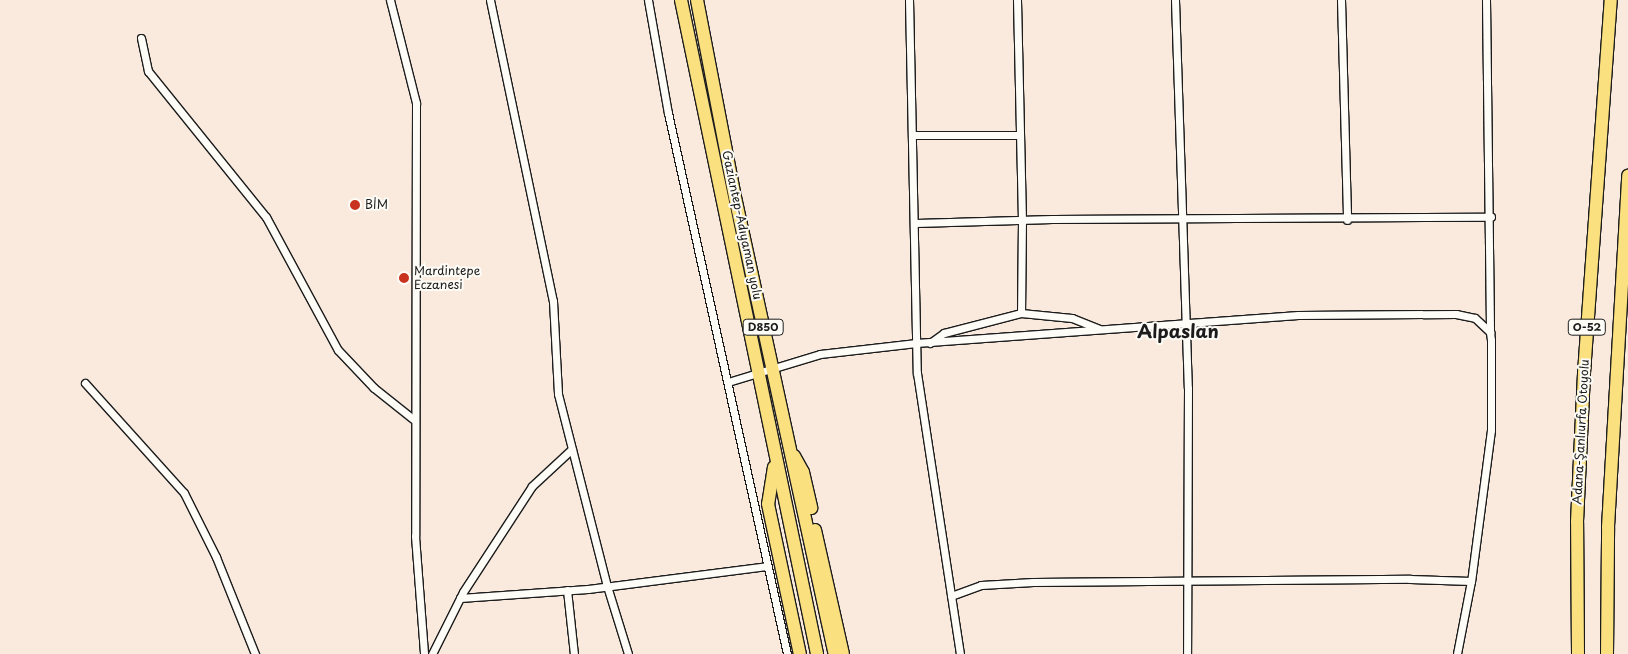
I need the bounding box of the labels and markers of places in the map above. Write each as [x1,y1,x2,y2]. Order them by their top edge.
place label: BİM [365,198,388,212]
marker: BİM [349,199,361,211]
place label: Mardintepe Eczanesi [414,264,480,292]
marker: Mardintepe Eczanesi [398,272,410,284]

